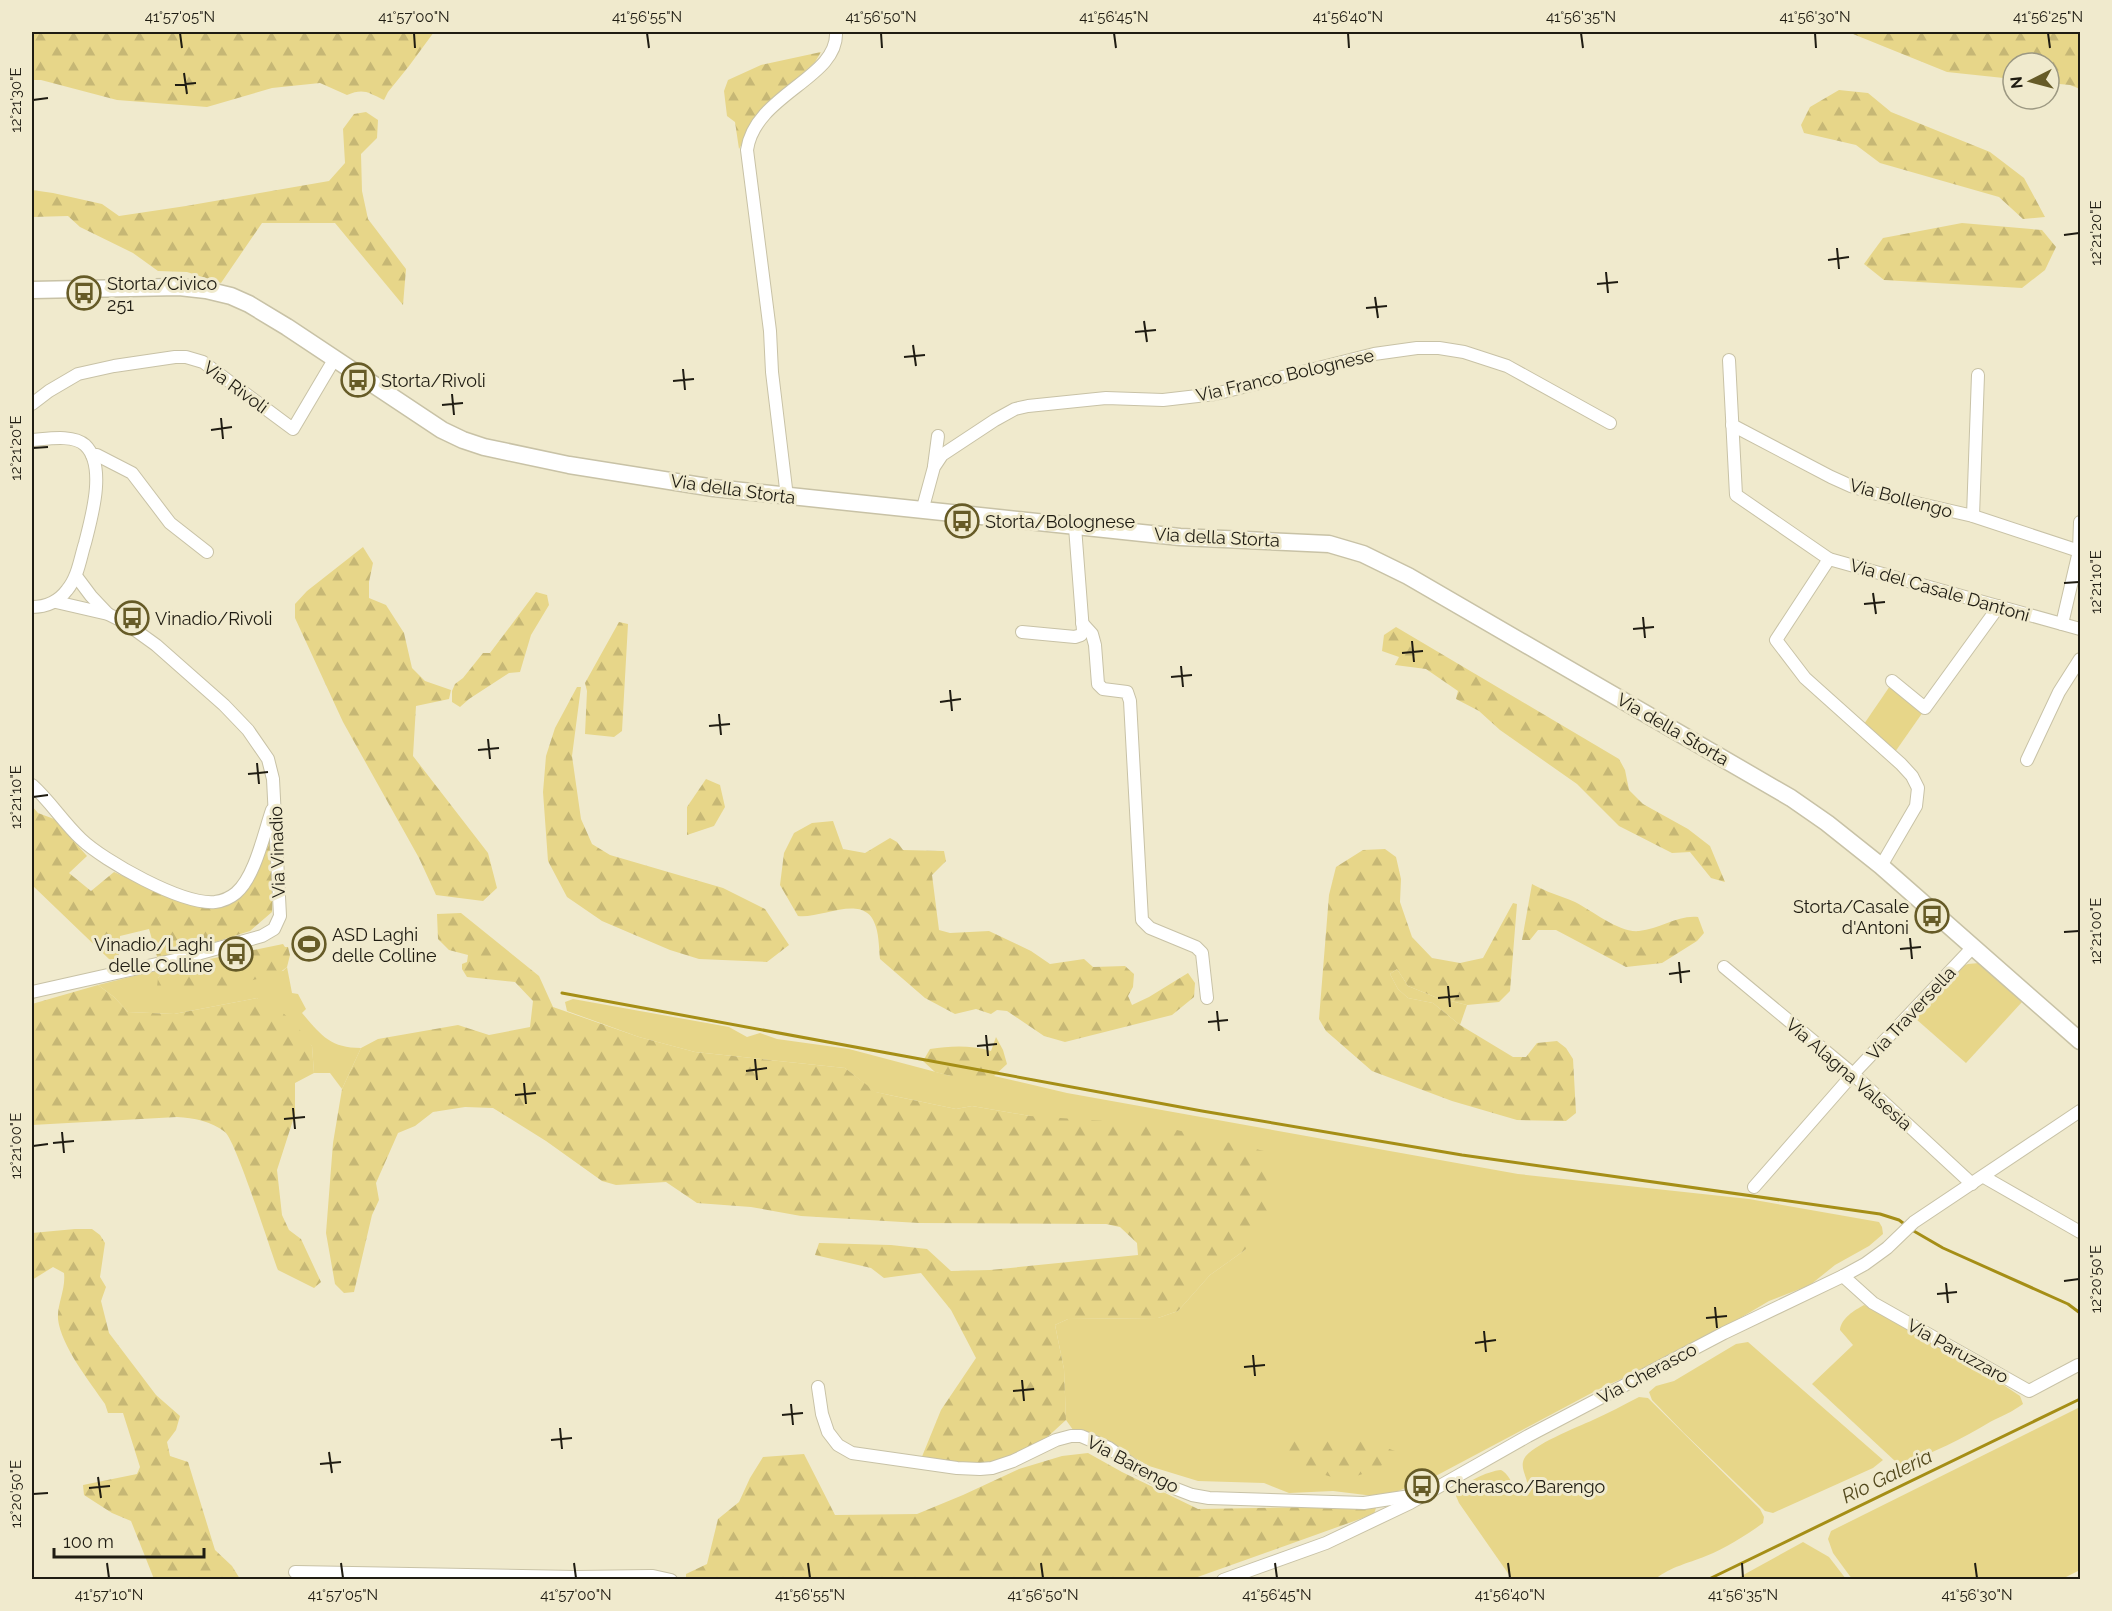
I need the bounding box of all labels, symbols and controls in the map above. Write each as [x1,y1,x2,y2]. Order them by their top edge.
text: 41°57'05"N [145,8,215,26]
text: 41°57'00"N [378,8,450,26]
text: 41°56'55"N [612,8,682,26]
text: 41°56'50"N [845,8,917,26]
text: 41°56'45"N [1079,8,1149,26]
text: 41°56'40"N [1313,8,1383,26]
text: 41°56'35"N [1546,8,1616,26]
text: 41°56'30"N [1779,8,1851,26]
text: 41°56'25"N [2013,8,2083,26]
north arrow [2001,51,2061,111]
text: 12°21'30"E [7,67,25,133]
text: N [2006,75,2027,90]
text: 12°21'20"E [2087,200,2105,266]
place label: Storta/Civico 251 [107,273,218,315]
bus stop icon: Storta/Civico 251 [66,275,102,311]
street label: Via Franco Bolognese [1194,344,1376,406]
street label: Via Rivoli [200,356,272,418]
bus stop icon: Storta/Rivoli [340,362,376,398]
place label: Storta/Rivoli [381,370,486,391]
text: 12°21'20"E [7,415,25,481]
street label: Via della Storta [669,470,797,508]
street label: Via Bollengo [1847,474,1955,522]
bus stop icon: Storta/Bolognese [944,503,980,539]
place label: Storta/Bolognese [985,511,1136,532]
street label: Via della Storta [1154,523,1280,551]
text: 12°21'10"E [2087,550,2105,614]
street label: Via del Casale Dantoni [1848,554,2032,626]
bus stop icon: Vinadio/Rivoli [114,600,150,636]
place label: Vinadio/Rivoli [155,608,273,629]
street label: Via della Storta [1613,688,1733,770]
text: 12°21'10"E [7,765,25,829]
street label: Via Vinadio [265,805,289,898]
place label: Storta/Casale d'Antoni [1793,896,1909,938]
bus stop icon: Storta/Casale d'Antoni [1914,898,1950,934]
text: 12°21'00"E [2087,898,2105,964]
place label: ASD Laghi delle Colline [332,924,437,966]
sports icon: ASD Laghi delle Colline [291,926,327,962]
place label: Vinadio/Laghi delle Colline [94,934,213,976]
bus stop icon: Vinadio/Laghi delle Colline [218,936,254,972]
street label: Via Traversella [1862,962,1960,1064]
street label: Via Alagna Valsesia [1782,1014,1916,1134]
text: 12°21'00"E [7,1113,25,1179]
text: 12°20'50"E [2087,1245,2105,1313]
street label: Via Paruzzaro [1904,1314,2013,1388]
street label: Via Cherasco [1594,1338,1700,1408]
street label: Via Barengo [1083,1431,1183,1497]
water label: Rio Galeria [1838,1444,1936,1508]
text: 12°20'50"E [7,1460,25,1528]
bus stop icon: Cherasco/Barengo [1404,1468,1440,1504]
place label: Cherasco/Barengo [1445,1476,1606,1497]
scale bar [54,1521,204,1559]
text: 100 m [63,1531,114,1552]
text: 41°57'10"N [75,1586,143,1604]
text: 41°57'05"N [308,1586,378,1604]
text: 41°57'00"N [540,1586,612,1604]
text: 41°56'55"N [775,1586,845,1604]
text: 41°56'50"N [1007,1586,1079,1604]
text: 41°56'45"N [1242,1586,1312,1604]
text: 41°56'40"N [1475,1586,1545,1604]
text: 41°56'35"N [1708,1586,1778,1604]
text: 41°56'30"N [1941,1586,2013,1604]

